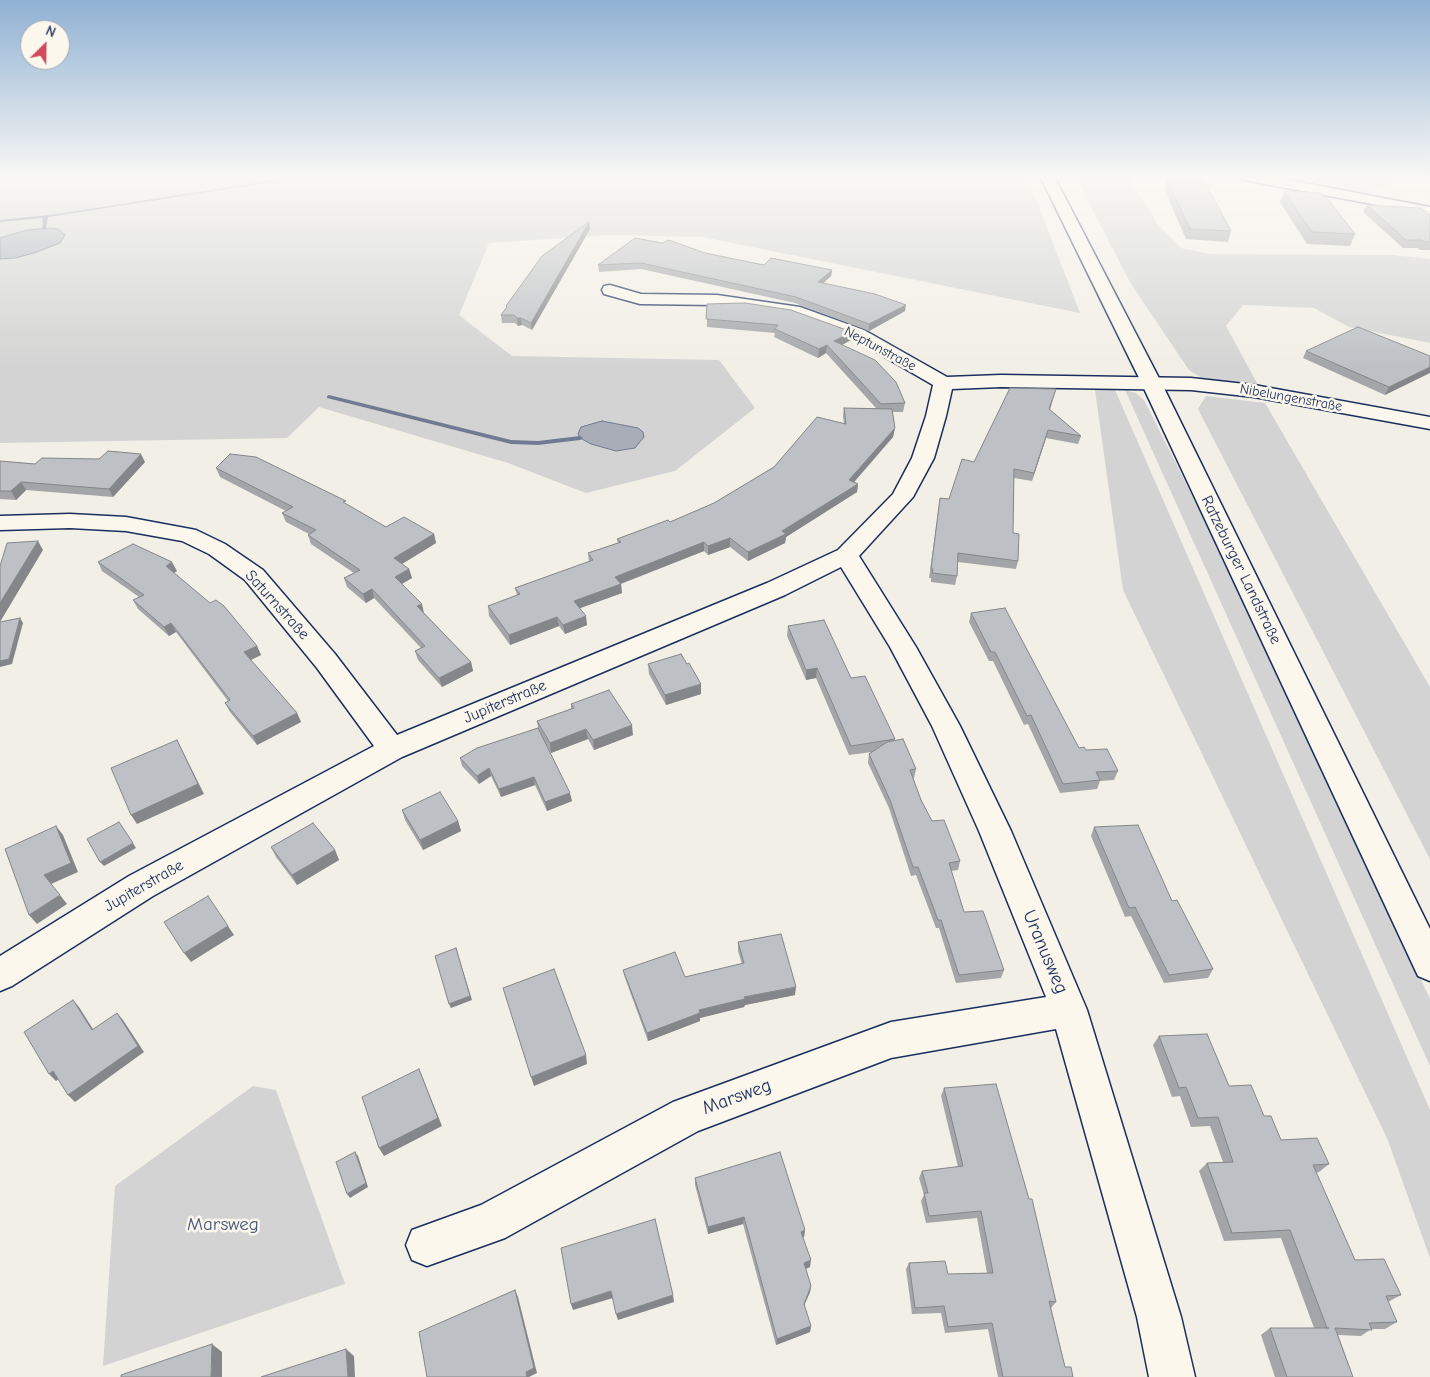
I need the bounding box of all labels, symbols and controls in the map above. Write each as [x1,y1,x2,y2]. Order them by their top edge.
north arrow [20,20,70,70]
text: N [43,22,58,41]
street label: Neptunstraße [841,323,919,375]
street label: Nibelungenstraße [1238,381,1344,415]
street label: Ratzeburger Landstraße [1197,493,1285,647]
street label: Saturnstraße [241,566,313,644]
street label: Jupiterstraße [461,676,549,728]
street label: Jupiterstraße [101,856,187,916]
street label: Uranusweg [1017,907,1073,997]
street label: Marsweg [699,1074,775,1120]
park label: Marsweg [187,1214,259,1236]

